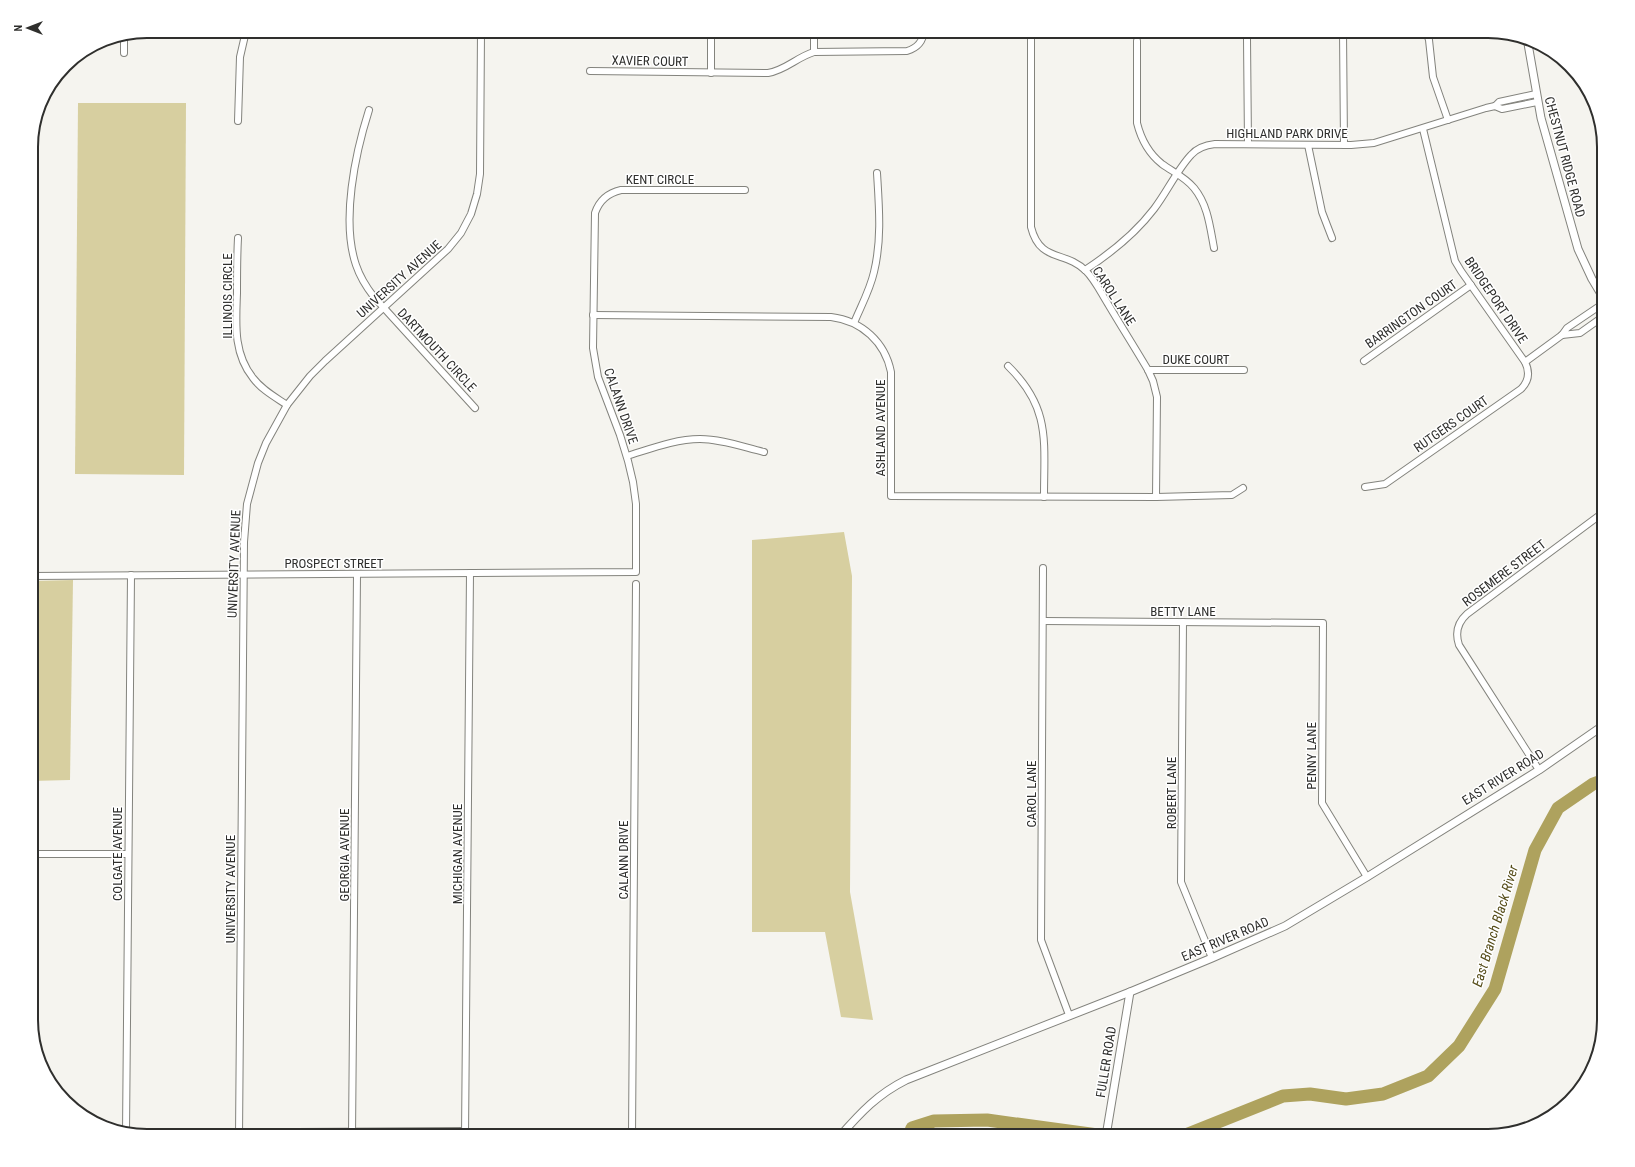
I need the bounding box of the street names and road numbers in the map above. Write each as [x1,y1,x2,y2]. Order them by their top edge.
street label: XAVIER COURT [612,53,689,69]
street label: CHESTNUT RIDGE ROAD [1542,95,1588,219]
street label: HIGHLAND PARK DRIVE [1226,126,1348,141]
street label: KENT CIRCLE [626,172,694,187]
street label: UNIVERSITY AVENUE [354,237,444,321]
street label: ILLINOIS CIRCLE [220,253,235,339]
street label: BRIDGEPORT DRIVE [1462,254,1530,346]
street label: CAROL LANE [1089,264,1139,328]
street label: BARRINGTON COURT [1362,277,1460,351]
street label: DARTMOUTH CIRCLE [395,305,479,395]
street label: DUKE COURT [1163,352,1230,367]
street label: CALANN DRIVE [601,366,641,446]
street label: ASHLAND AVENUE [873,379,888,477]
street label: RUTGERS COURT [1411,393,1491,455]
street label: UNIVERSITY AVENUE [225,510,243,618]
street label: ROSEMERE STREET [1459,537,1549,609]
street label: PROSPECT STREET [284,556,384,571]
street label: BETTY LANE [1150,604,1216,619]
street label: PENNY LANE [1304,722,1319,790]
street label: EAST RIVER ROAD [1459,746,1547,808]
street label: ROBERT LANE [1164,757,1179,829]
street label: CAROL LANE [1024,760,1039,828]
street label: MICHIGAN AVENUE [450,804,465,904]
street label: COLGATE AVENUE [110,807,125,901]
street label: GEORGIA AVENUE [337,809,352,901]
street label: CALANN DRIVE [616,820,631,900]
street label: UNIVERSITY AVENUE [223,835,238,943]
street label: EAST RIVER ROAD [1179,914,1271,964]
street label: FULLER ROAD [1093,1025,1119,1099]

